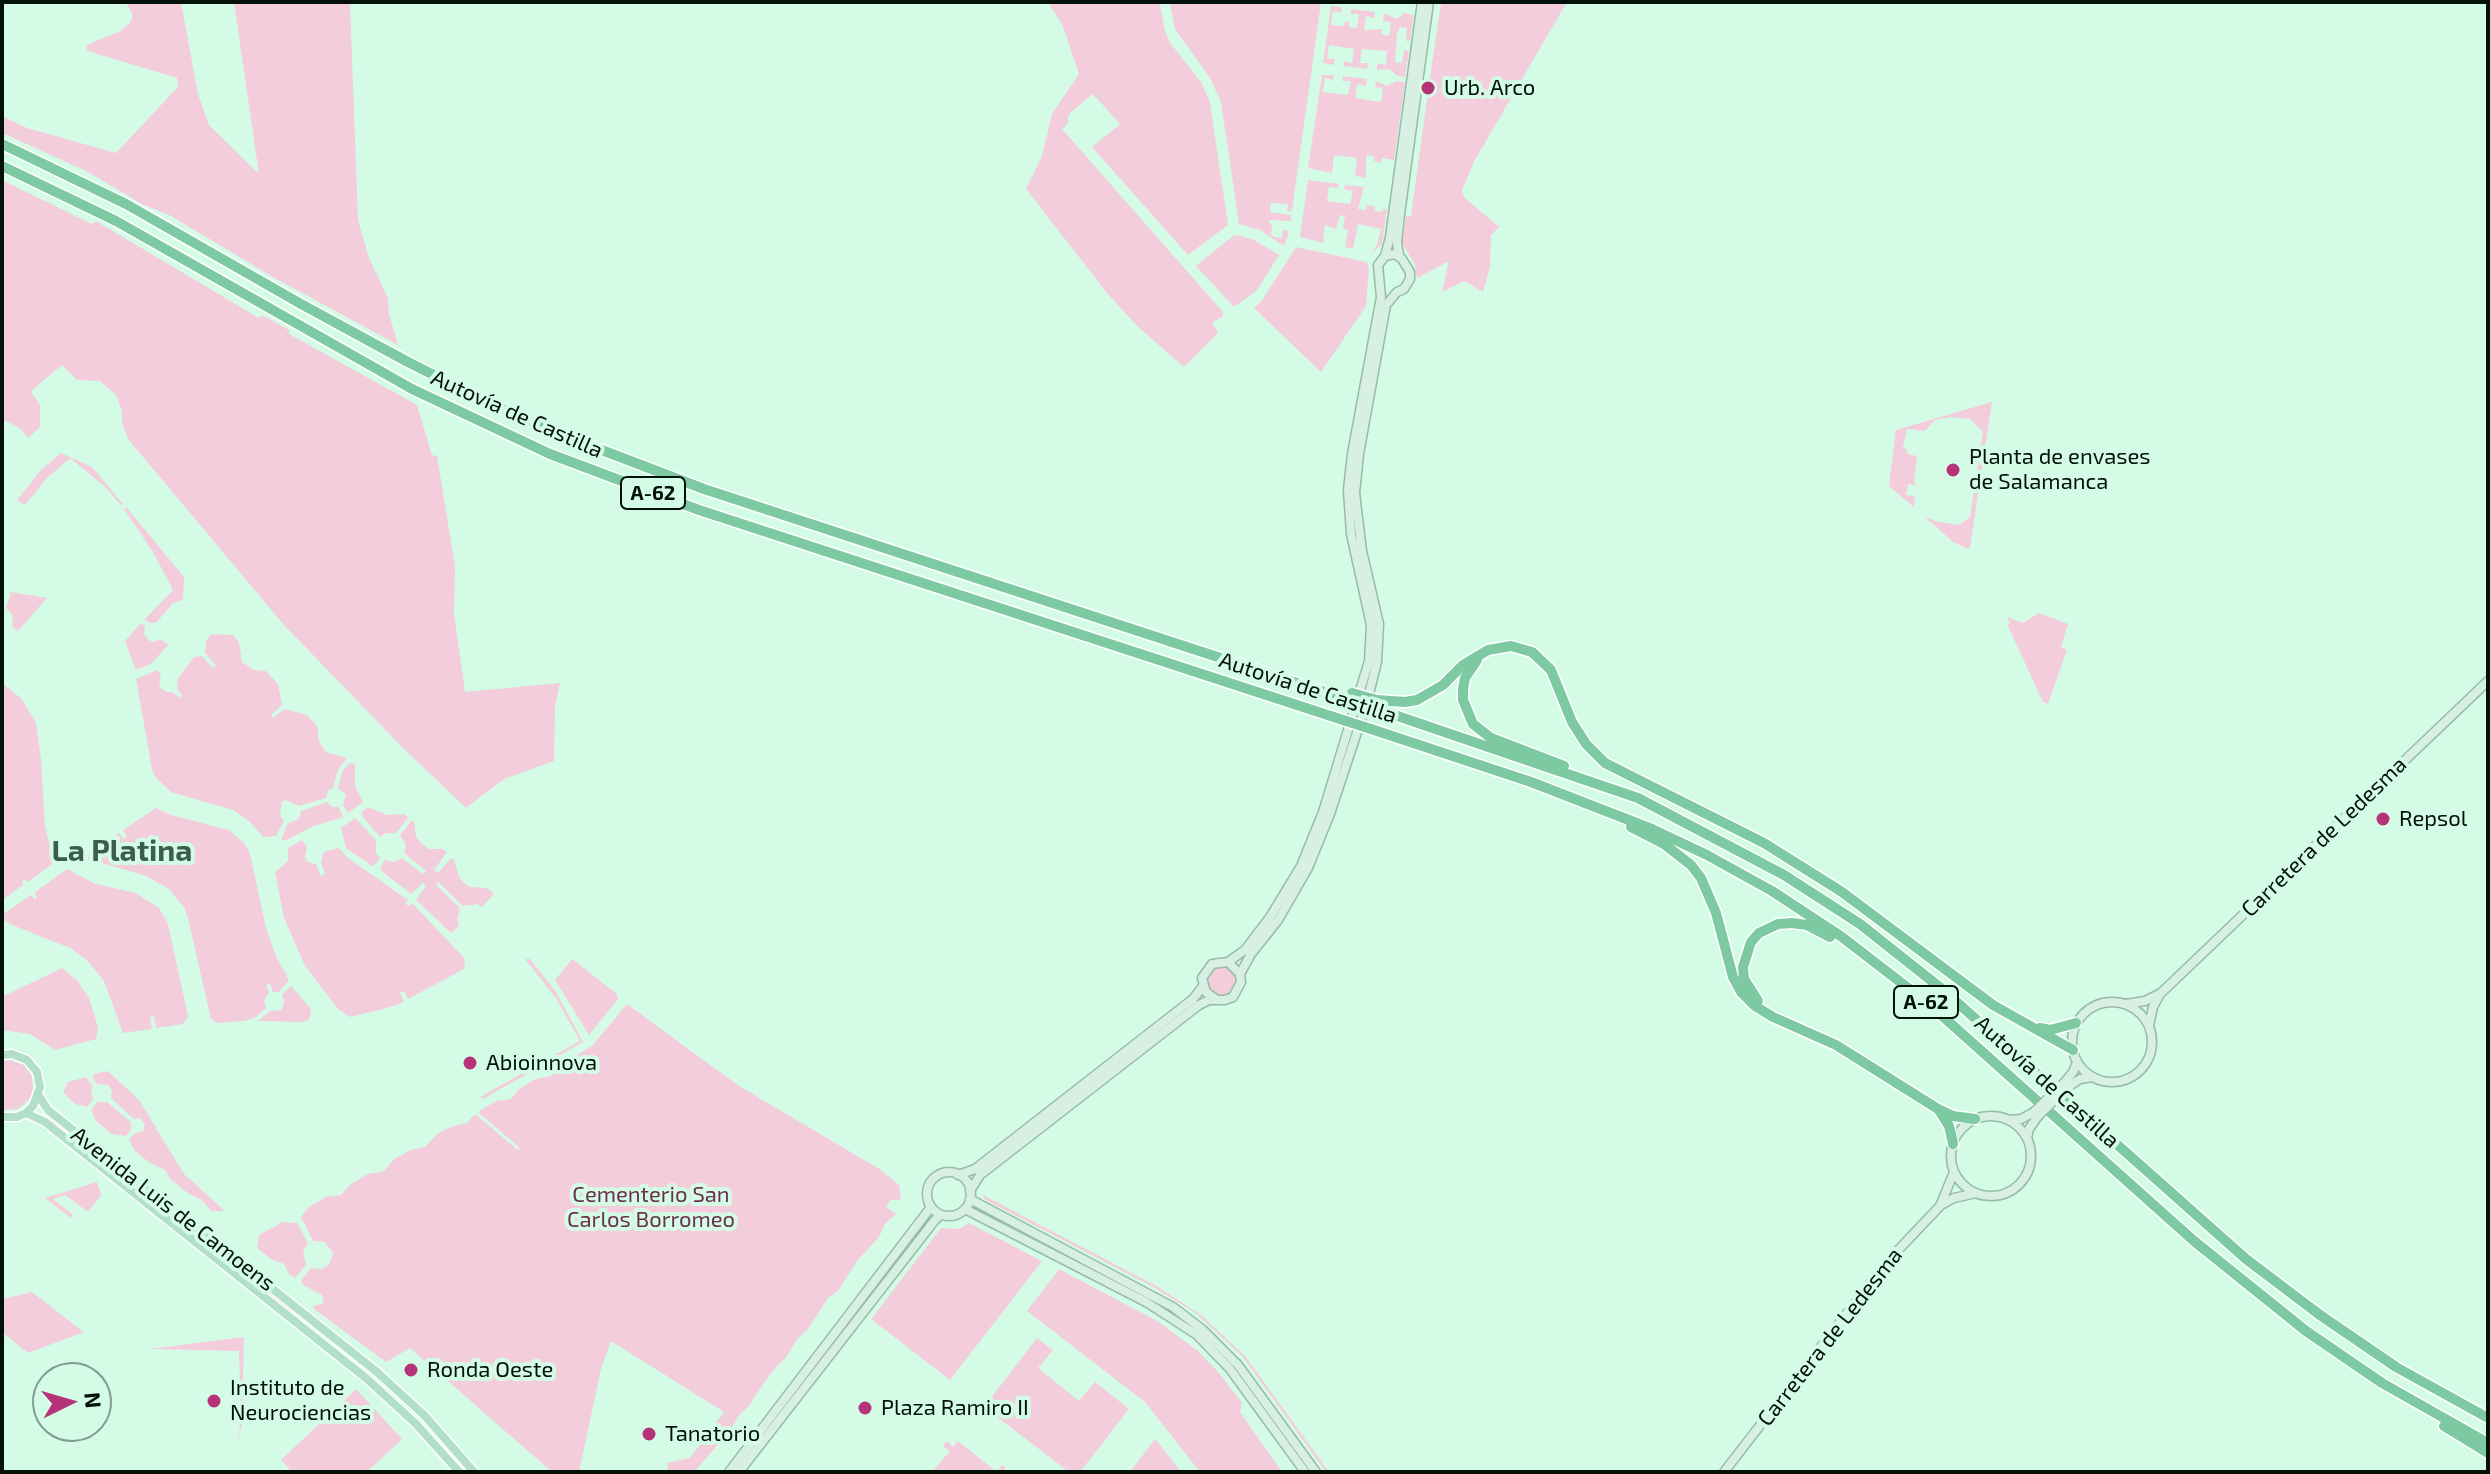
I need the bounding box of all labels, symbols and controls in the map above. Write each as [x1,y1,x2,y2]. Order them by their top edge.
place label: Urb. Arco [1444,75,1535,101]
marker: Urb. Arco [1419,79,1437,97]
street label: Autovía de Castilla [427,364,607,464]
place label: Planta de envases de Salamanca [1969,444,2150,496]
marker: Planta de envases de Salamanca [1944,461,1962,479]
road number: A-62 [621,477,685,509]
street label: Autovía de Castilla [1216,647,1400,729]
street label: Carretera de Ledesma [2236,751,2412,923]
place label: Repsol [2399,806,2467,832]
marker: Repsol [2374,810,2392,828]
district label: La Platina [52,833,192,869]
road number: A-62 [1894,986,1958,1018]
street label: Autovía de Castilla [1969,1010,2125,1154]
place label: Abioinnova [486,1050,597,1076]
marker: Abioinnova [461,1054,479,1072]
street label: Avenida Luis de Camoens [66,1121,280,1297]
park label: Cementerio San Carlos Borromeo [567,1182,735,1234]
street label: Carretera de Ledesma [1752,1243,1908,1431]
place label: Ronda Oeste [427,1357,553,1383]
marker: Ronda Oeste [402,1361,420,1379]
north arrow [32,1362,112,1442]
place label: Instituto de Neurociencias [230,1375,371,1426]
text: N [80,1391,108,1409]
marker: Instituto de Neurociencias [205,1392,223,1410]
place label: Plaza Ramiro II [881,1395,1029,1421]
marker: Plaza Ramiro II [856,1399,874,1417]
place label: Tanatorio [665,1421,760,1447]
marker: Tanatorio [640,1425,658,1443]

